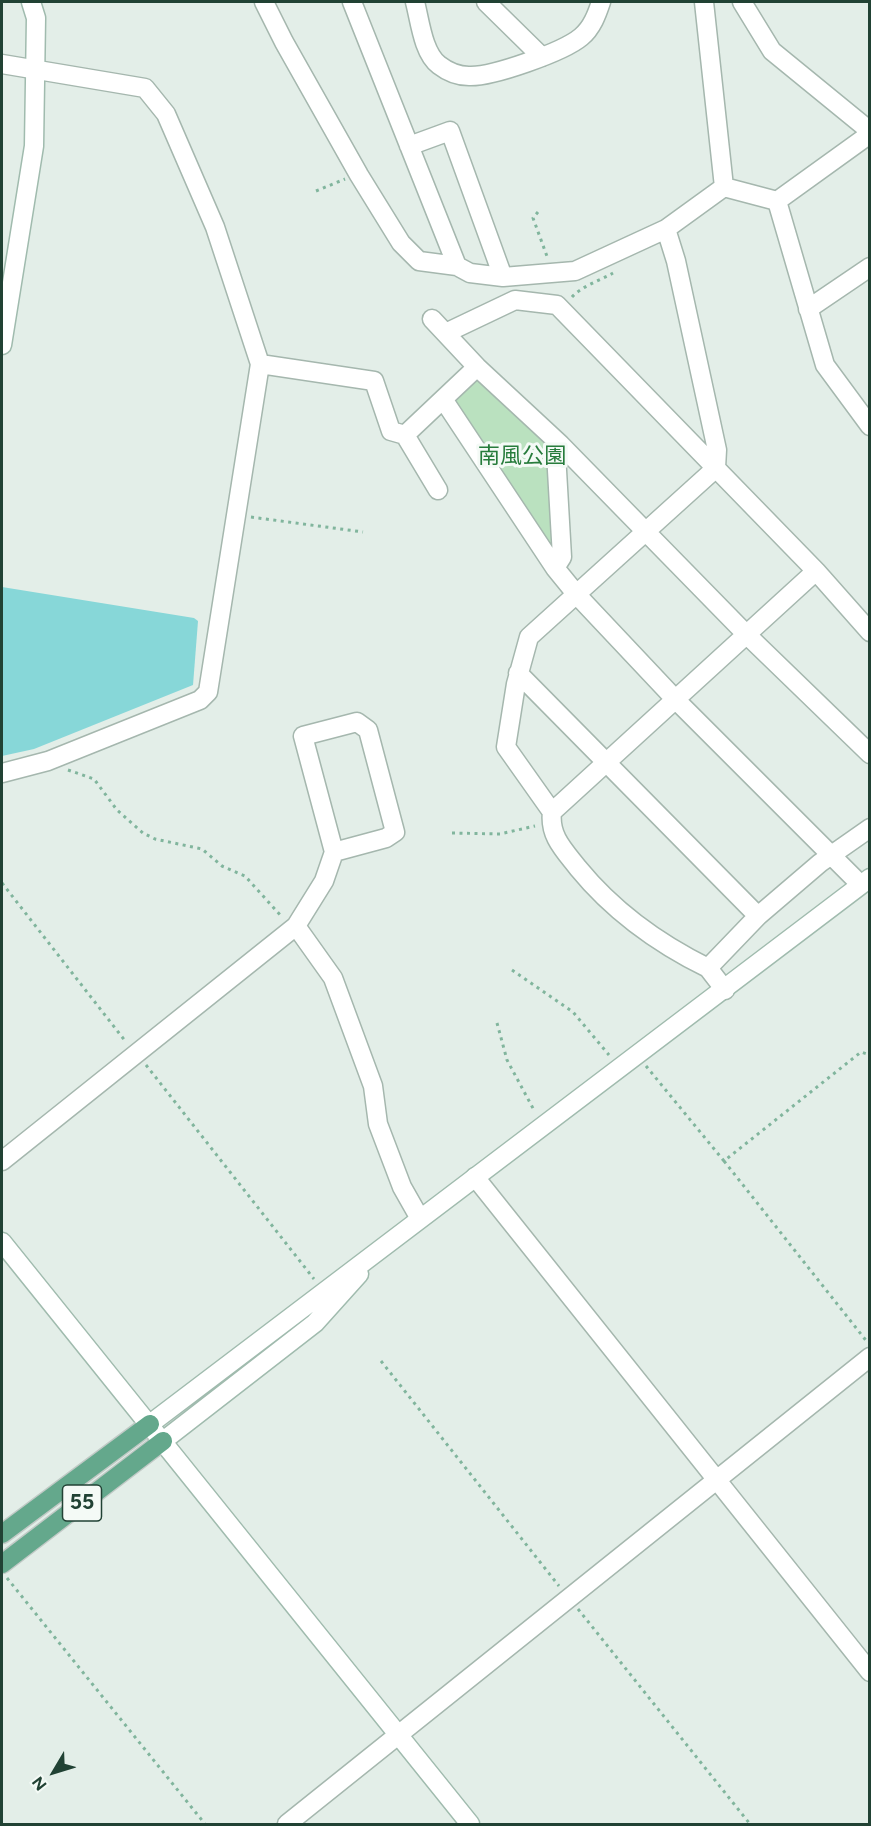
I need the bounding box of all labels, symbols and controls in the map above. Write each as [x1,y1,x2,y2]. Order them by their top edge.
park label: 南風公園 [478,444,566,470]
road number: 55 [62,1485,101,1521]
north arrow [24,1742,84,1802]
text: N [28,1773,51,1794]

